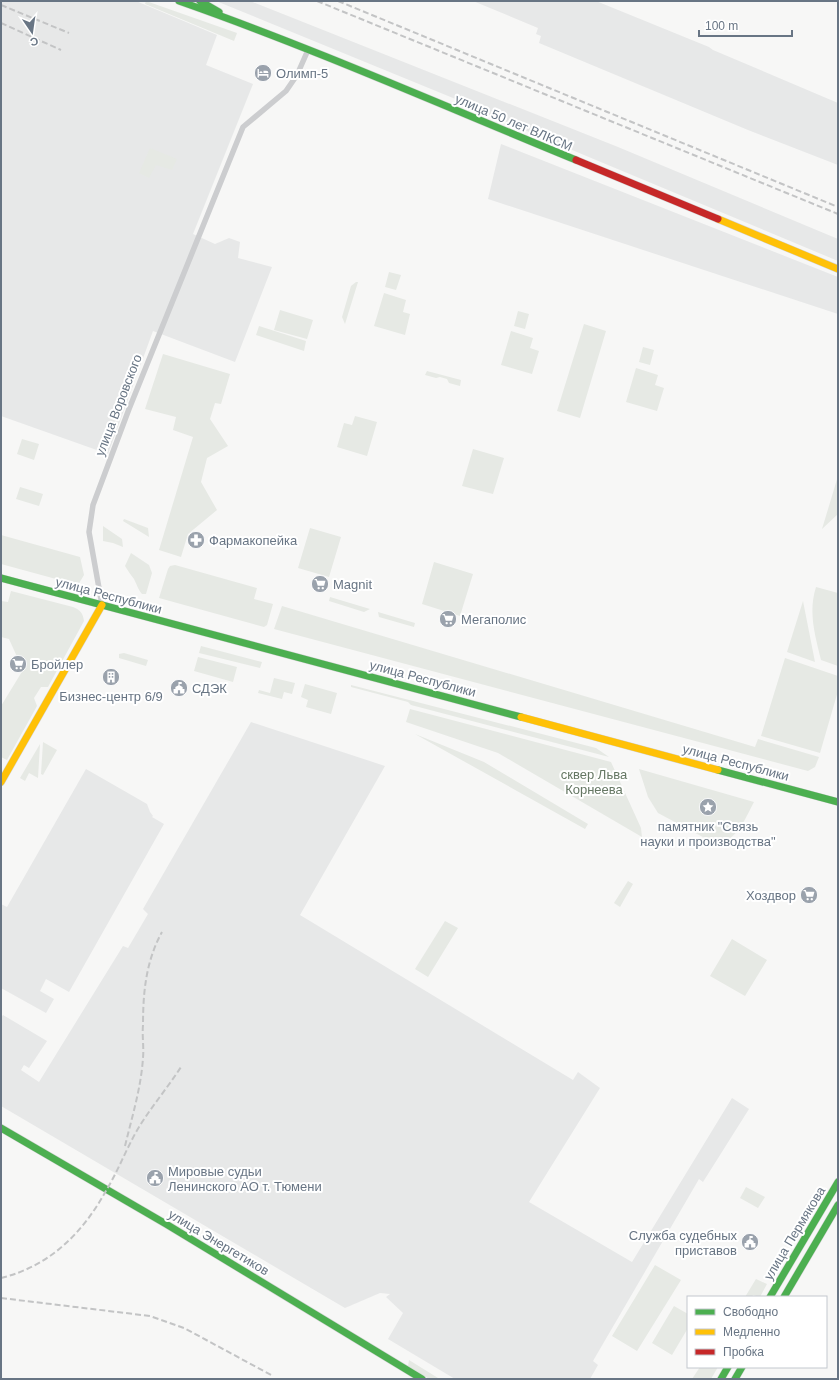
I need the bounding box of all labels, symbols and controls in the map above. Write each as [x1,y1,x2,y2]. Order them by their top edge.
north arrow [12,12,52,52]
scale bar [699,12,792,38]
text: 100 m [705,19,738,33]
text: С [29,35,39,48]
hotel icon: Олимп-5 [253,63,273,83]
place label: Олимп-5 [276,66,328,81]
street label: улица 50 лет ВЛКСМ [453,91,575,154]
street label: улица Воровского [92,352,145,458]
pharmacy icon: Фармакопейка [186,530,206,550]
place label: Фармакопейка [209,533,298,548]
street label: улица Республики [54,574,164,617]
supermarket icon: Magnit [310,574,330,594]
place label: Magnit [333,577,372,592]
supermarket icon: Мегаполис [438,609,458,629]
place label: Мегаполис [461,612,527,627]
supermarket icon: Бройлер [8,654,28,674]
place label: Бройлер [31,657,83,672]
street label: улица Республики [368,657,478,700]
building icon: Бизнес-центр 6/9 [101,667,121,687]
public building icon: СДЭК [169,678,189,698]
place label: СДЭК [192,681,227,696]
place label: Бизнес-центр 6/9 [59,689,163,704]
street label: улица Республики [681,741,791,784]
park label: сквер Льва Корнеева [561,767,628,797]
place icon: памятник "Связь науки и производства" [698,797,718,817]
place label: памятник "Связь науки и производства" [640,819,776,849]
supermarket icon: Хоздвор [799,885,819,905]
place label: Хоздвор [746,888,796,903]
place label: Мировые судьи Ленинского АО т. Тюмени [168,1164,322,1194]
public building icon: Мировые судьи Ленинского АО т. Тюмени [145,1168,165,1188]
street label: улица Пермякова [761,1183,829,1283]
street label: улица Энергетиков [166,1206,272,1278]
place label: Служба судебных приставов [629,1228,737,1258]
public building icon: Служба судебных приставов [740,1232,760,1252]
legend [687,1296,827,1368]
text: Свободно [723,1305,778,1319]
text: Медленно [723,1325,780,1339]
text: Пробка [723,1345,764,1359]

